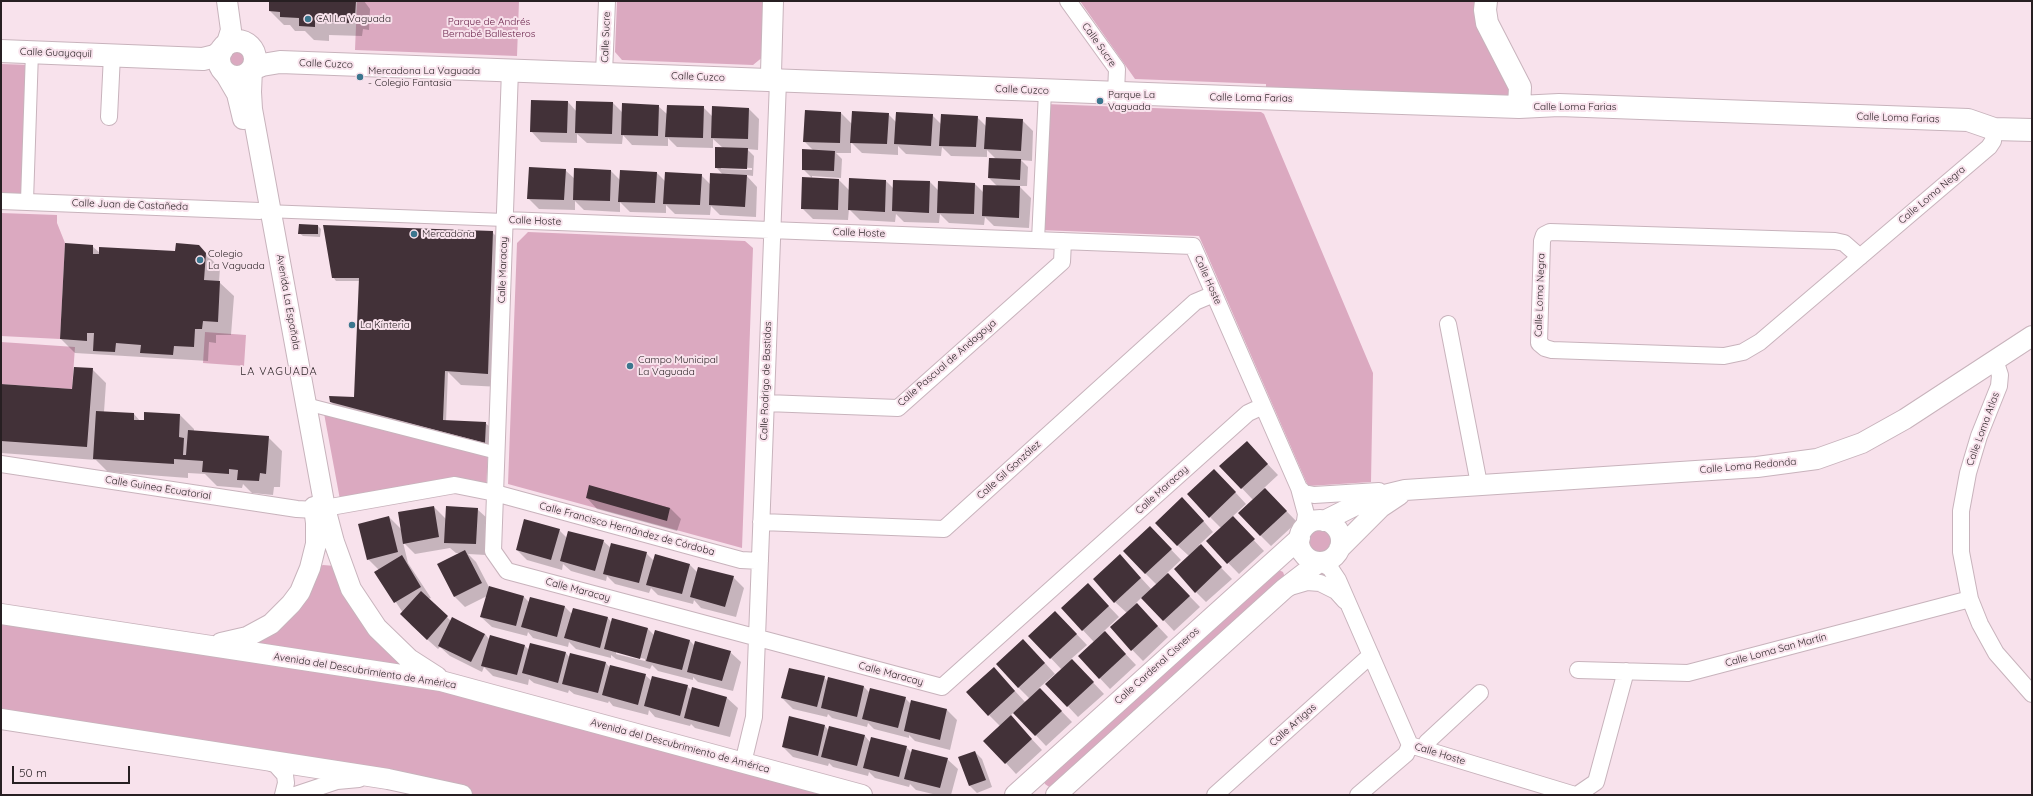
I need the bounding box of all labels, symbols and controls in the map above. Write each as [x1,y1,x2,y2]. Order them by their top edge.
street label: Calle Sucre [599,11,613,63]
place label: CAI La Vaguada [316,13,391,25]
marker: CAI La Vaguada [303,14,313,24]
park label: Parque de Andrés Bernabé Ballesteros [442,16,536,40]
street label: Calle Sucre [1079,21,1119,69]
street label: Calle Guayaquil [20,46,92,60]
street label: Calle Cuzco [299,57,353,71]
place label: Mercadona La Vaguada - Colegio Fantasia [368,65,480,88]
street label: Calle Cuzco [671,70,725,84]
marker: Mercadona La Vaguada - Colegio Fantasia [355,72,365,82]
street label: Calle Cuzco [995,83,1049,97]
place label: Parque La Vaguada [1108,89,1155,112]
street label: Calle Loma Farias [1209,91,1293,105]
marker: Parque La Vaguada [1095,96,1105,106]
street label: Calle Loma Farias [1534,101,1616,113]
street label: Calle Loma Farias [1856,111,1940,125]
street label: Calle Loma Negra [1896,164,1968,226]
street label: Calle Juan de Castañeda [72,197,188,213]
street label: Calle Hoste [509,214,561,228]
street label: Calle Hoste [833,226,885,240]
place label: Mercadona [422,228,475,240]
marker: Mercadona [409,229,419,239]
street label: Calle Maracay [496,237,510,303]
place label: Colegio La Vaguada [208,248,265,272]
street label: Avenida La Española [274,253,302,351]
street label: Calle Loma Negra [1533,253,1547,337]
street label: Calle Hoste [1192,254,1224,306]
marker: Colegio La Vaguada [195,255,205,265]
street label: Calle Pascual de Andagoya [895,317,999,409]
place label: La Kinteria [360,319,410,331]
marker: La Kinteria [347,320,357,330]
street label: Calle Rodrigo de Bastidas [758,321,774,441]
place label: Campo Municipal La Vaguada [638,354,718,378]
marker: Campo Municipal La Vaguada [625,361,635,371]
district label: LA VAGUADA [240,365,318,379]
street label: Calle Loma Atlas [1964,390,2002,468]
street label: Calle Gil González [975,438,1043,502]
street label: Calle Loma Redonda [1699,456,1797,476]
street label: Calle Maracay [1133,463,1191,517]
street label: Calle Guinea Ecuatorial [104,474,212,502]
street label: Calle Francisco Hernández de Córdoba [538,500,716,558]
street label: Calle Maracay [544,576,612,604]
street label: Calle Cardenal Cisneros [1112,625,1202,707]
street label: Calle Loma San Martín [1724,631,1828,669]
street label: Avenida del Descubrimiento de América [273,651,457,691]
street label: Calle Maracay [857,660,925,688]
street label: Calle Artigas [1267,701,1319,749]
street label: Avenida del Descubrimiento de América [589,716,771,776]
street label: Calle Hoste [1413,741,1467,767]
scale bar [14,758,132,784]
text: 50 m [19,765,47,780]

